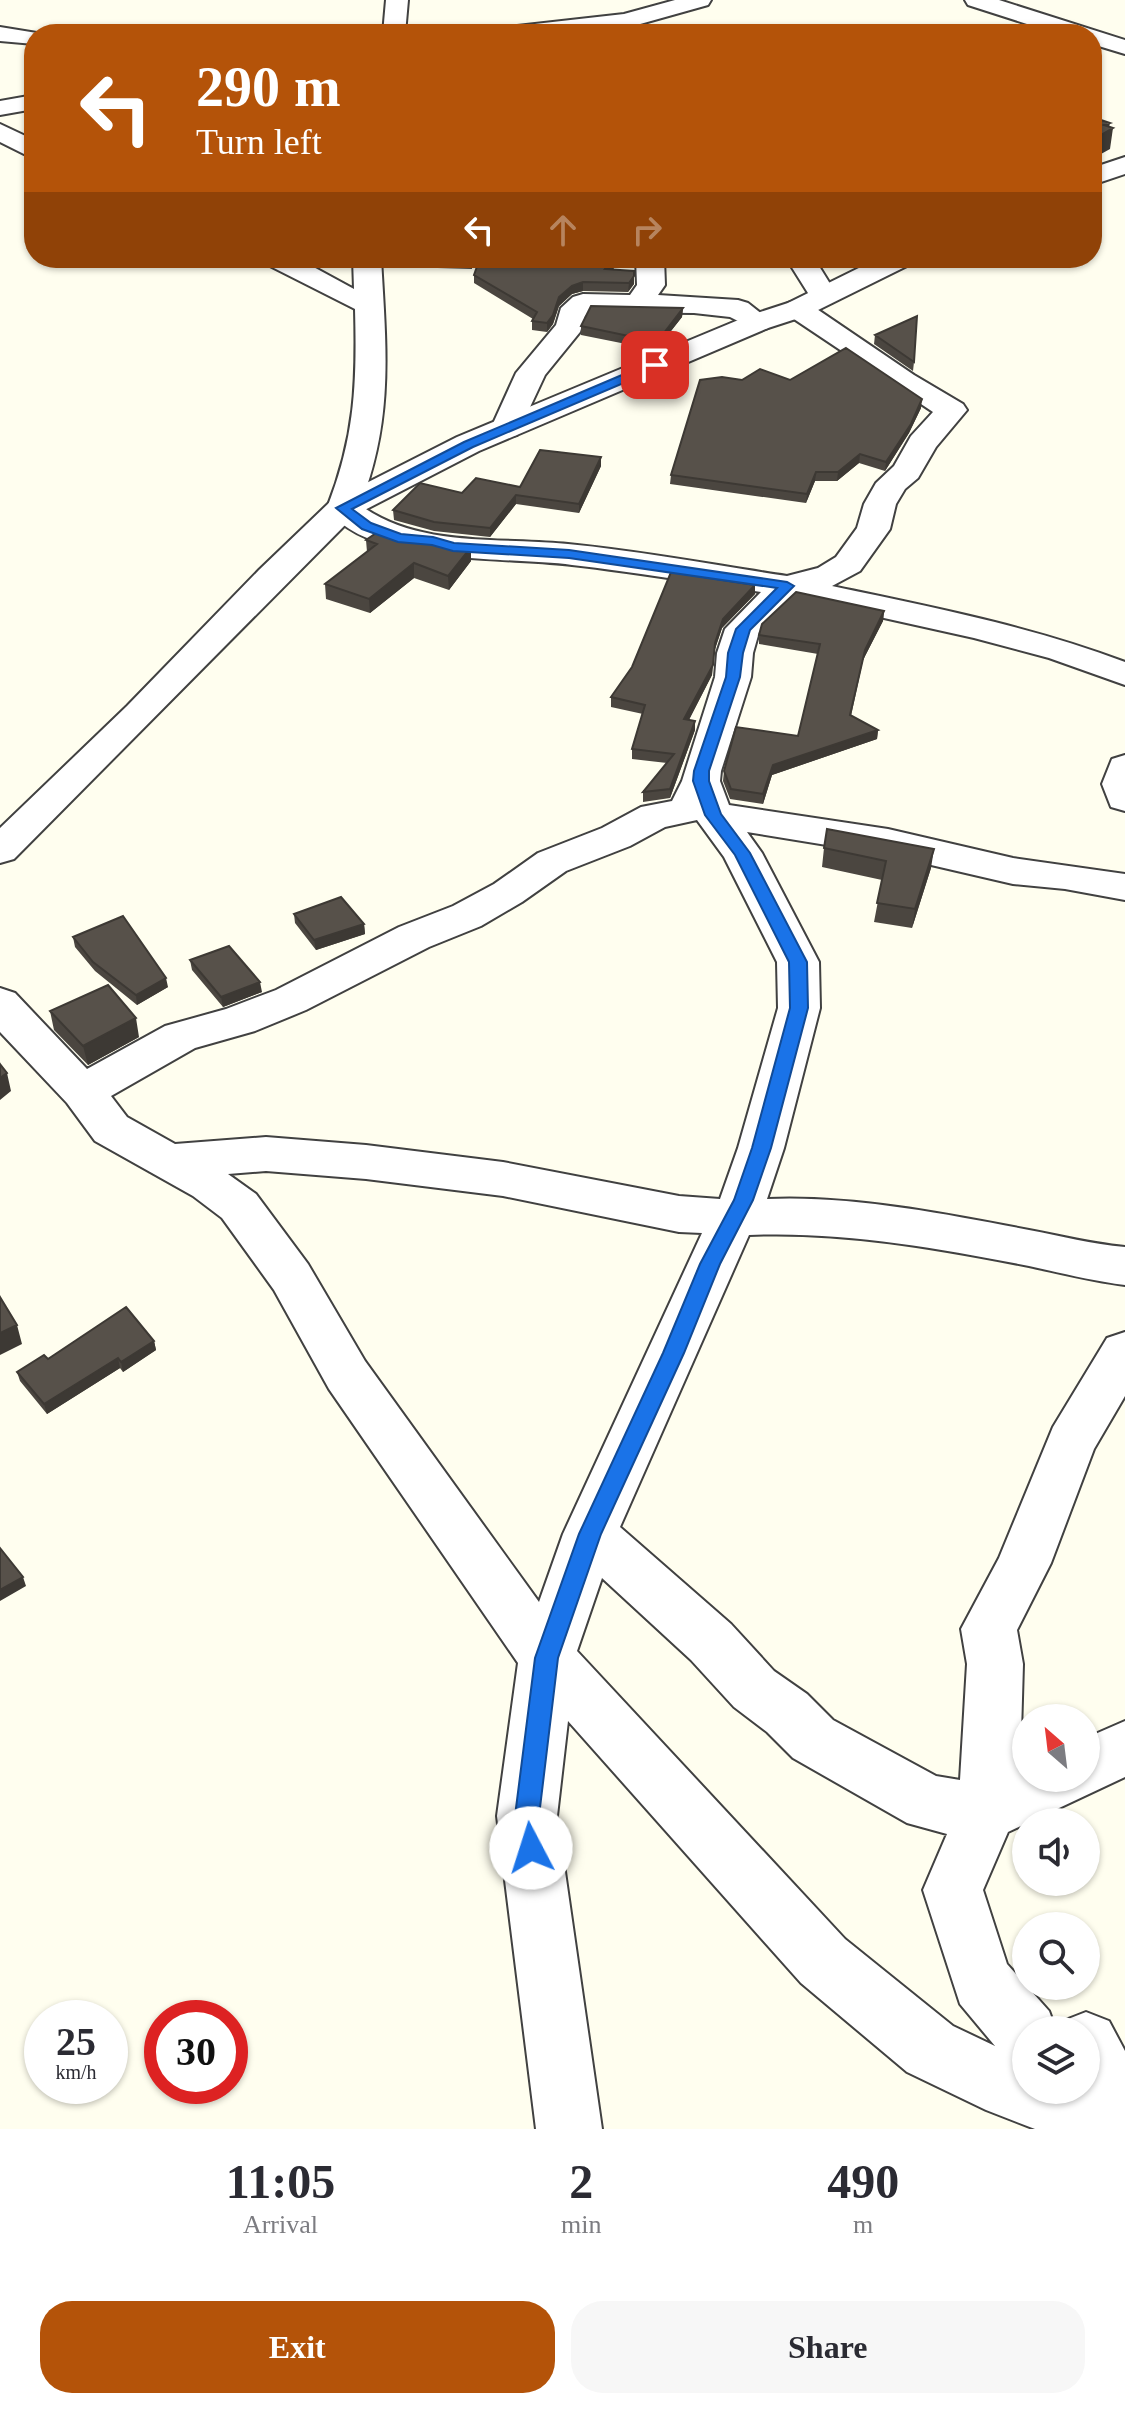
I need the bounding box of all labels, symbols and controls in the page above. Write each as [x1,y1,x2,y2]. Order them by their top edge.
icon: left [64,56,168,160]
text: 290 m [196,56,341,118]
text: Turn left [196,122,322,162]
icon: left [457,208,501,252]
icon: ahead [541,208,585,252]
icon: right [625,208,669,252]
pin [621,331,689,399]
icon: arrive [633,343,677,387]
north arrow [1012,1704,1100,1792]
map controls [1012,1704,1100,2104]
position arrow [489,1806,573,1890]
button: sound [1012,1808,1100,1896]
button: search [1012,1912,1100,2000]
speed limit sign: 30 [144,2000,248,2104]
button: layers [1012,2016,1100,2104]
text: 25 [56,2019,96,2064]
text: km/h [55,2061,97,2083]
text: 11:05 [226,2155,335,2208]
text: 2 [569,2155,593,2208]
text: 490 [827,2155,899,2208]
text: Arrival [243,2210,318,2239]
text: min [561,2210,601,2239]
text: m [853,2210,873,2239]
button: Exit [40,2301,555,2393]
button: Share [571,2301,1085,2393]

